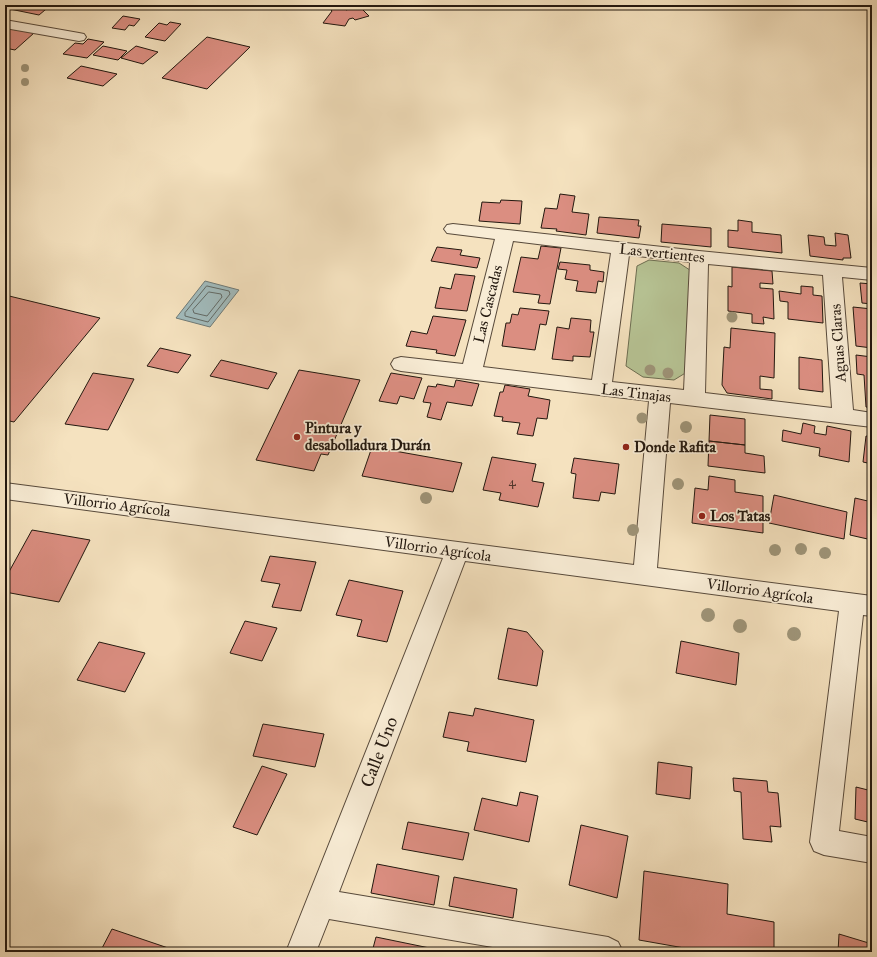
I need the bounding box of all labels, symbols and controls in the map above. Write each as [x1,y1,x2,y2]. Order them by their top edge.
street label: Las vertientes [618,240,706,266]
street label: Las Cascadas [470,263,506,345]
street label: Aguas Claras [826,303,850,384]
street label: Las Tinajas [600,380,672,406]
place label: Pintura y desabolladura Durán [305,419,431,454]
marker: Pintura y desabolladura Durán [292,432,302,442]
place label: Donde Rafita [634,438,717,456]
marker: Donde Rafita [621,442,631,452]
house number: 4 [508,474,516,490]
street label: Villorrio Agrícola [62,489,172,521]
place label: Los Tatas [710,507,771,525]
marker: Los Tatas [697,511,707,521]
street label: Villorrio Agrícola [383,532,493,565]
street label: Villorrio Agrícola [705,574,815,607]
street label: Calle Uno [356,714,402,790]

